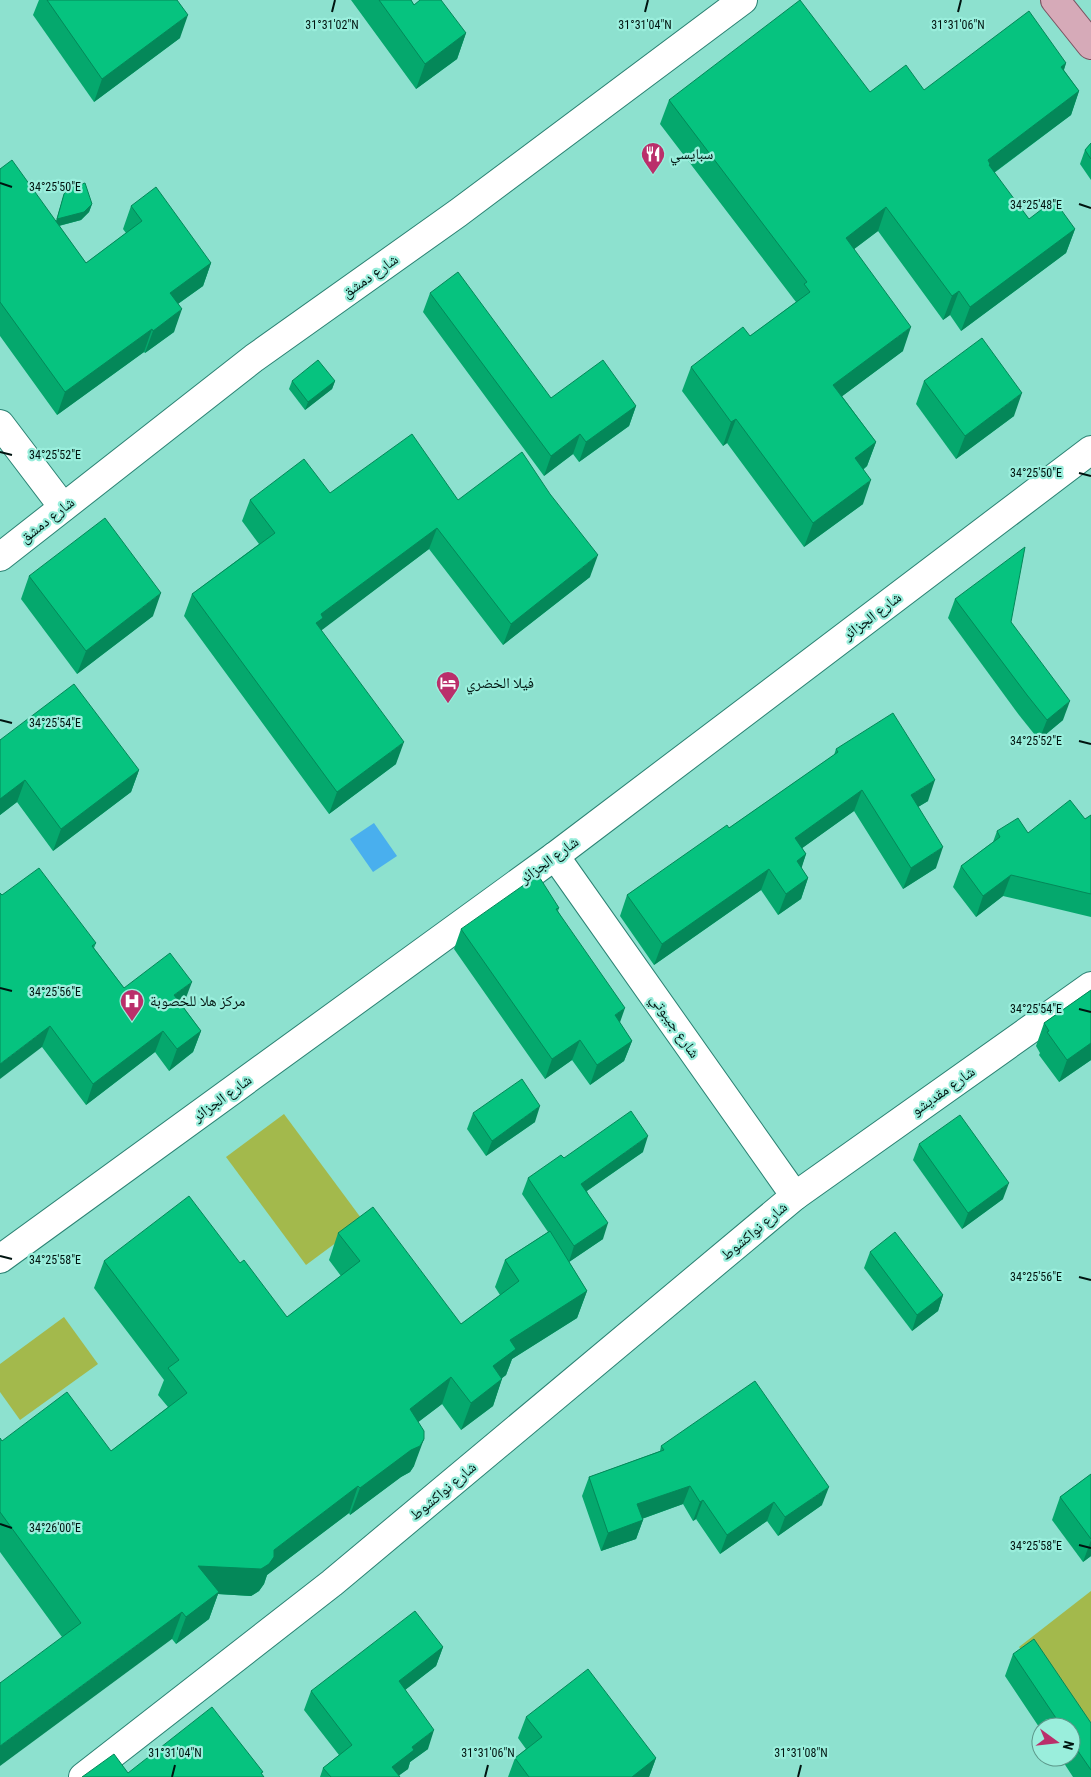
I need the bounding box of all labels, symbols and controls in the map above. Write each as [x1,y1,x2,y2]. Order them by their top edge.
text: 31°31'02"N [305,18,359,32]
text: 31°31'04"N [618,18,672,32]
text: 31°31'06"N [931,18,985,32]
restaurant icon: سبايسي [640,141,666,175]
place label: سبايسي [670,145,714,166]
text: 34°25'50"E [29,180,81,194]
text: 34°25'48"E [1010,198,1062,212]
street label: شارع دمشق [338,250,402,303]
text: 34°25'52"E [29,448,81,462]
text: 34°25'50"E [1010,466,1062,480]
street label: شارع دمشق [16,493,79,548]
street label: شارع الجزائر [838,588,905,645]
hotel icon: فيلا الخضري [435,670,461,704]
place label: فيلا الخضري [466,674,534,695]
text: 34°25'54"E [29,716,81,730]
text: 34°25'52"E [1010,734,1062,748]
street label: شارع الجزائر [515,833,583,889]
text: 34°25'56"E [29,985,81,999]
hospital icon: مركز هلا للخصوبة [119,988,145,1022]
street label: شارع جيبوتي [644,991,704,1063]
place label: مركز هلا للخصوبة [150,992,245,1010]
text: 34°25'54"E [1010,1002,1062,1016]
street label: شارع مقديشو [908,1062,979,1120]
street label: شارع الجزائر [188,1071,256,1127]
street label: شارع نواكشوط [717,1198,792,1265]
text: 34°25'58"E [29,1253,81,1267]
text: 34°25'56"E [1010,1270,1062,1284]
street label: شارع نواكشوط [406,1458,481,1525]
text: 34°26'00"E [29,1521,81,1535]
text: 34°25'58"E [1010,1539,1062,1553]
north arrow [1031,1717,1081,1767]
text: N [1060,1739,1077,1752]
text: 31°31'04"N [148,1746,202,1760]
text: 31°31'06"N [461,1746,515,1760]
text: 31°31'08"N [774,1746,828,1760]

